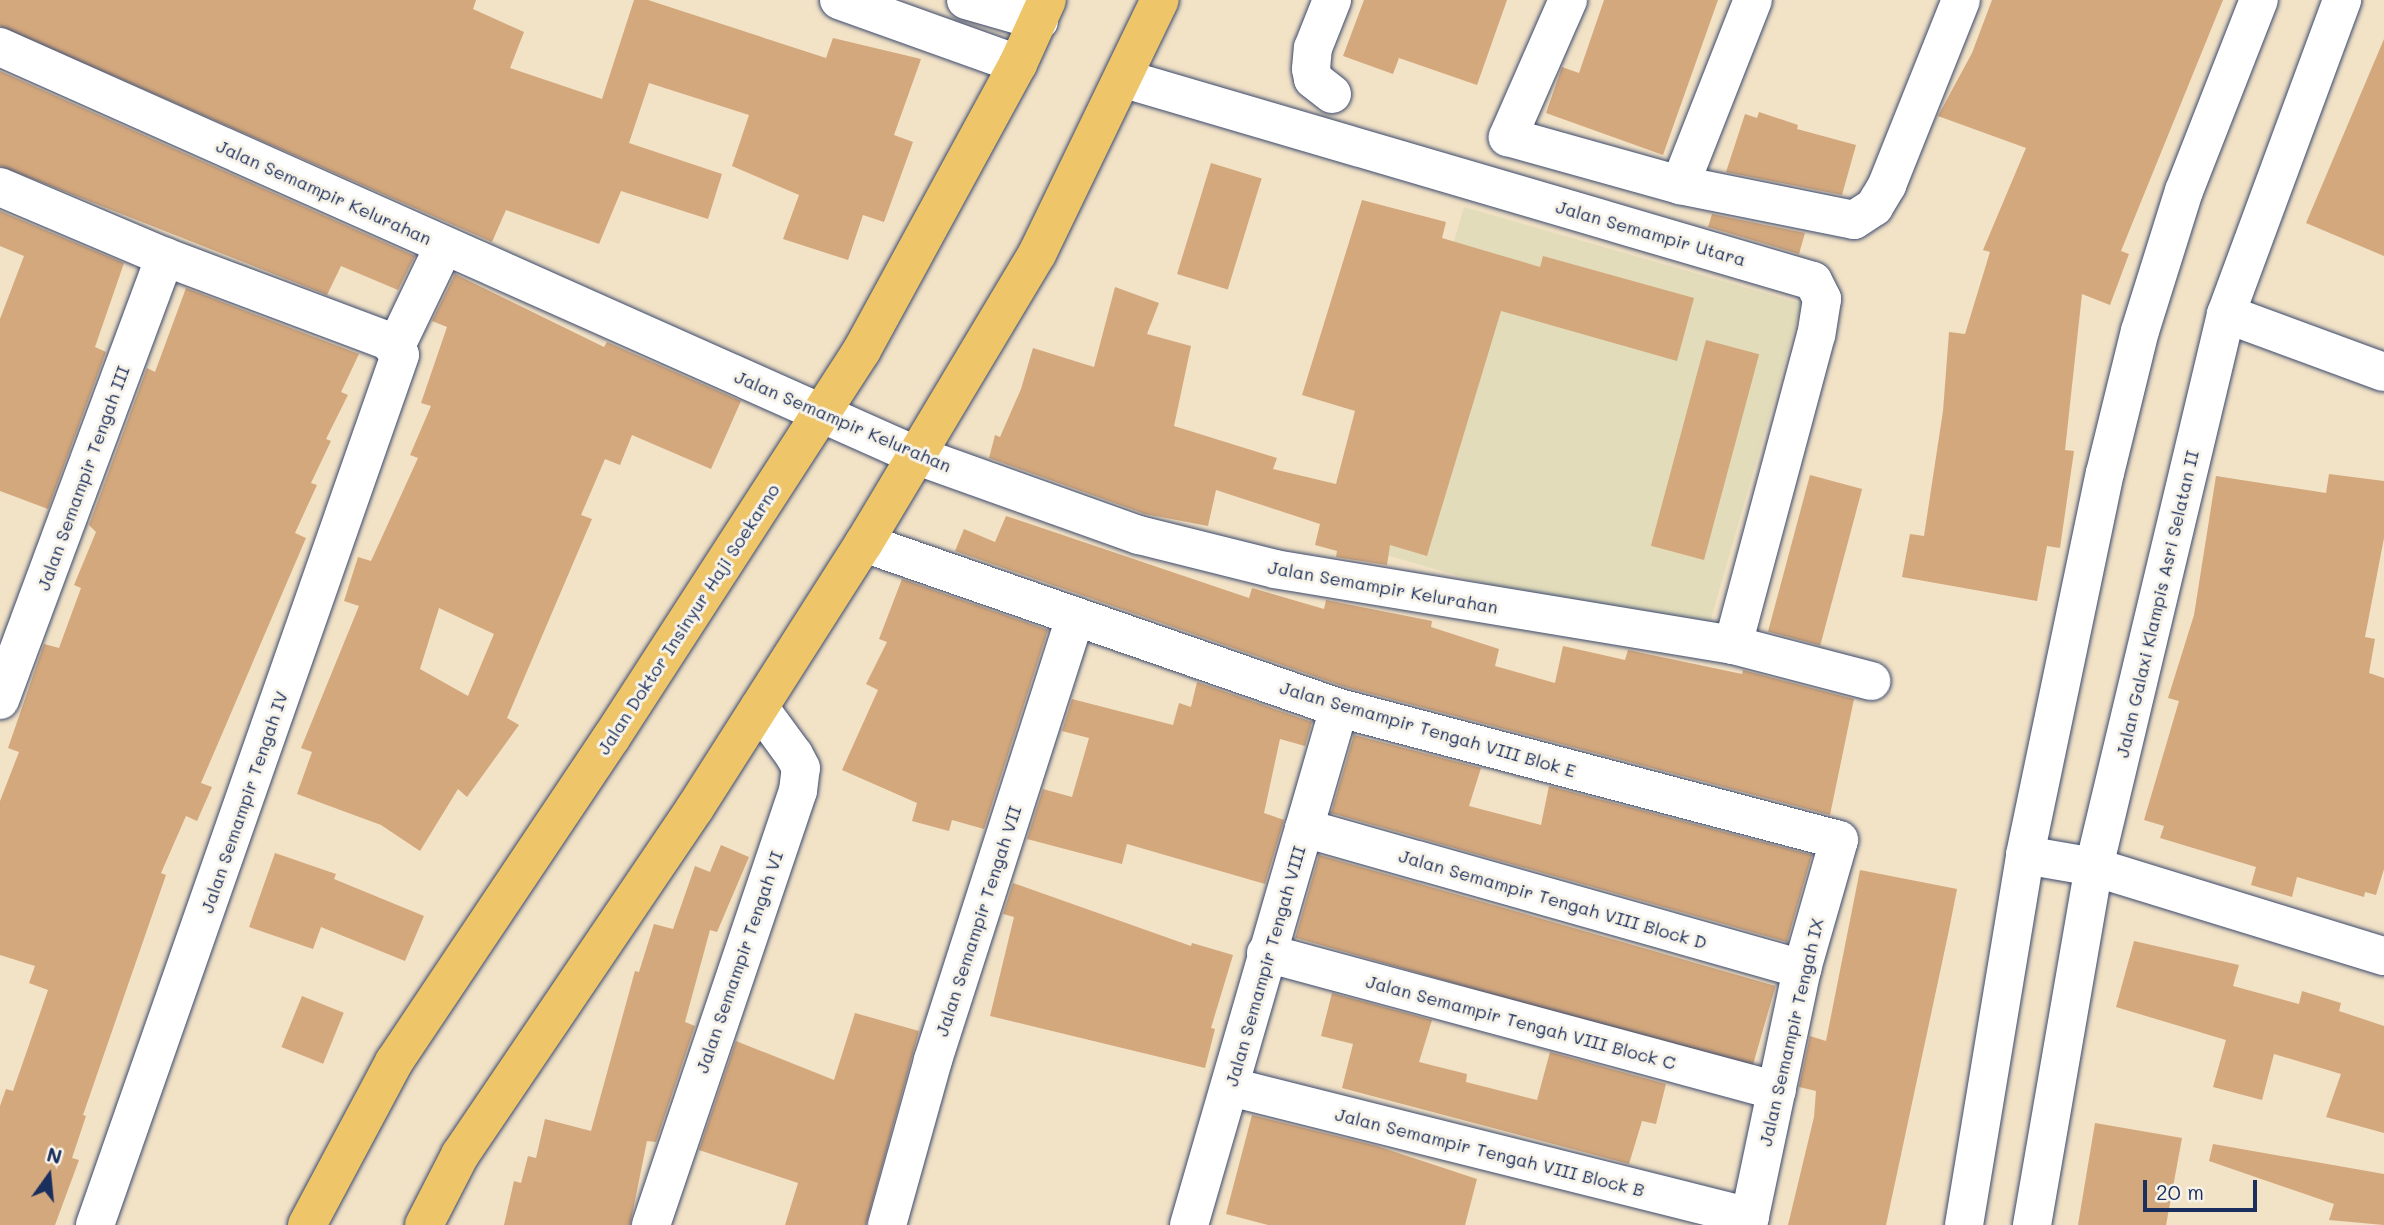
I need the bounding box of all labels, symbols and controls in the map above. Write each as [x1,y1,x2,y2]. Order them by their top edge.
street label: Jalan Semampir Kelurahan [213,135,435,249]
street label: Jalan Semampir Utara [1554,196,1748,270]
street label: Jalan Semampir Tengah III [32,363,134,593]
street label: Jalan Semampir Kelurahan [731,366,955,476]
street label: Jalan Galaxi Klampis Asri Selatan II [2111,448,2203,760]
street label: Jalan Doktor Insinyur Haji Soekarno [592,480,784,758]
street label: Jalan Semampir Kelurahan [1266,556,1500,618]
street label: Jalan Semampir Tengah VIII Blok E [1278,676,1578,782]
street label: Jalan Semampir Tengah IV [196,688,292,916]
street label: Jalan Semampir Tengah VII [930,803,1026,1039]
street label: Jalan Semampir Tengah VIII [1220,843,1310,1089]
street label: Jalan Semampir Tengah VIII Block D [1396,845,1710,953]
street label: Jalan Semampir Tengah VI [691,848,787,1076]
street label: Jalan Semampir Tengah IX [1754,916,1828,1148]
street label: Jalan Semampir Tengah VIII Block C [1364,970,1678,1074]
street label: Jalan Semampir Tengah VIII Block B [1333,1103,1647,1201]
north arrow [14,1141,84,1211]
text: N [44,1141,65,1169]
scale bar [2146,1166,2260,1210]
text: 20 m [2156,1178,2204,1205]

